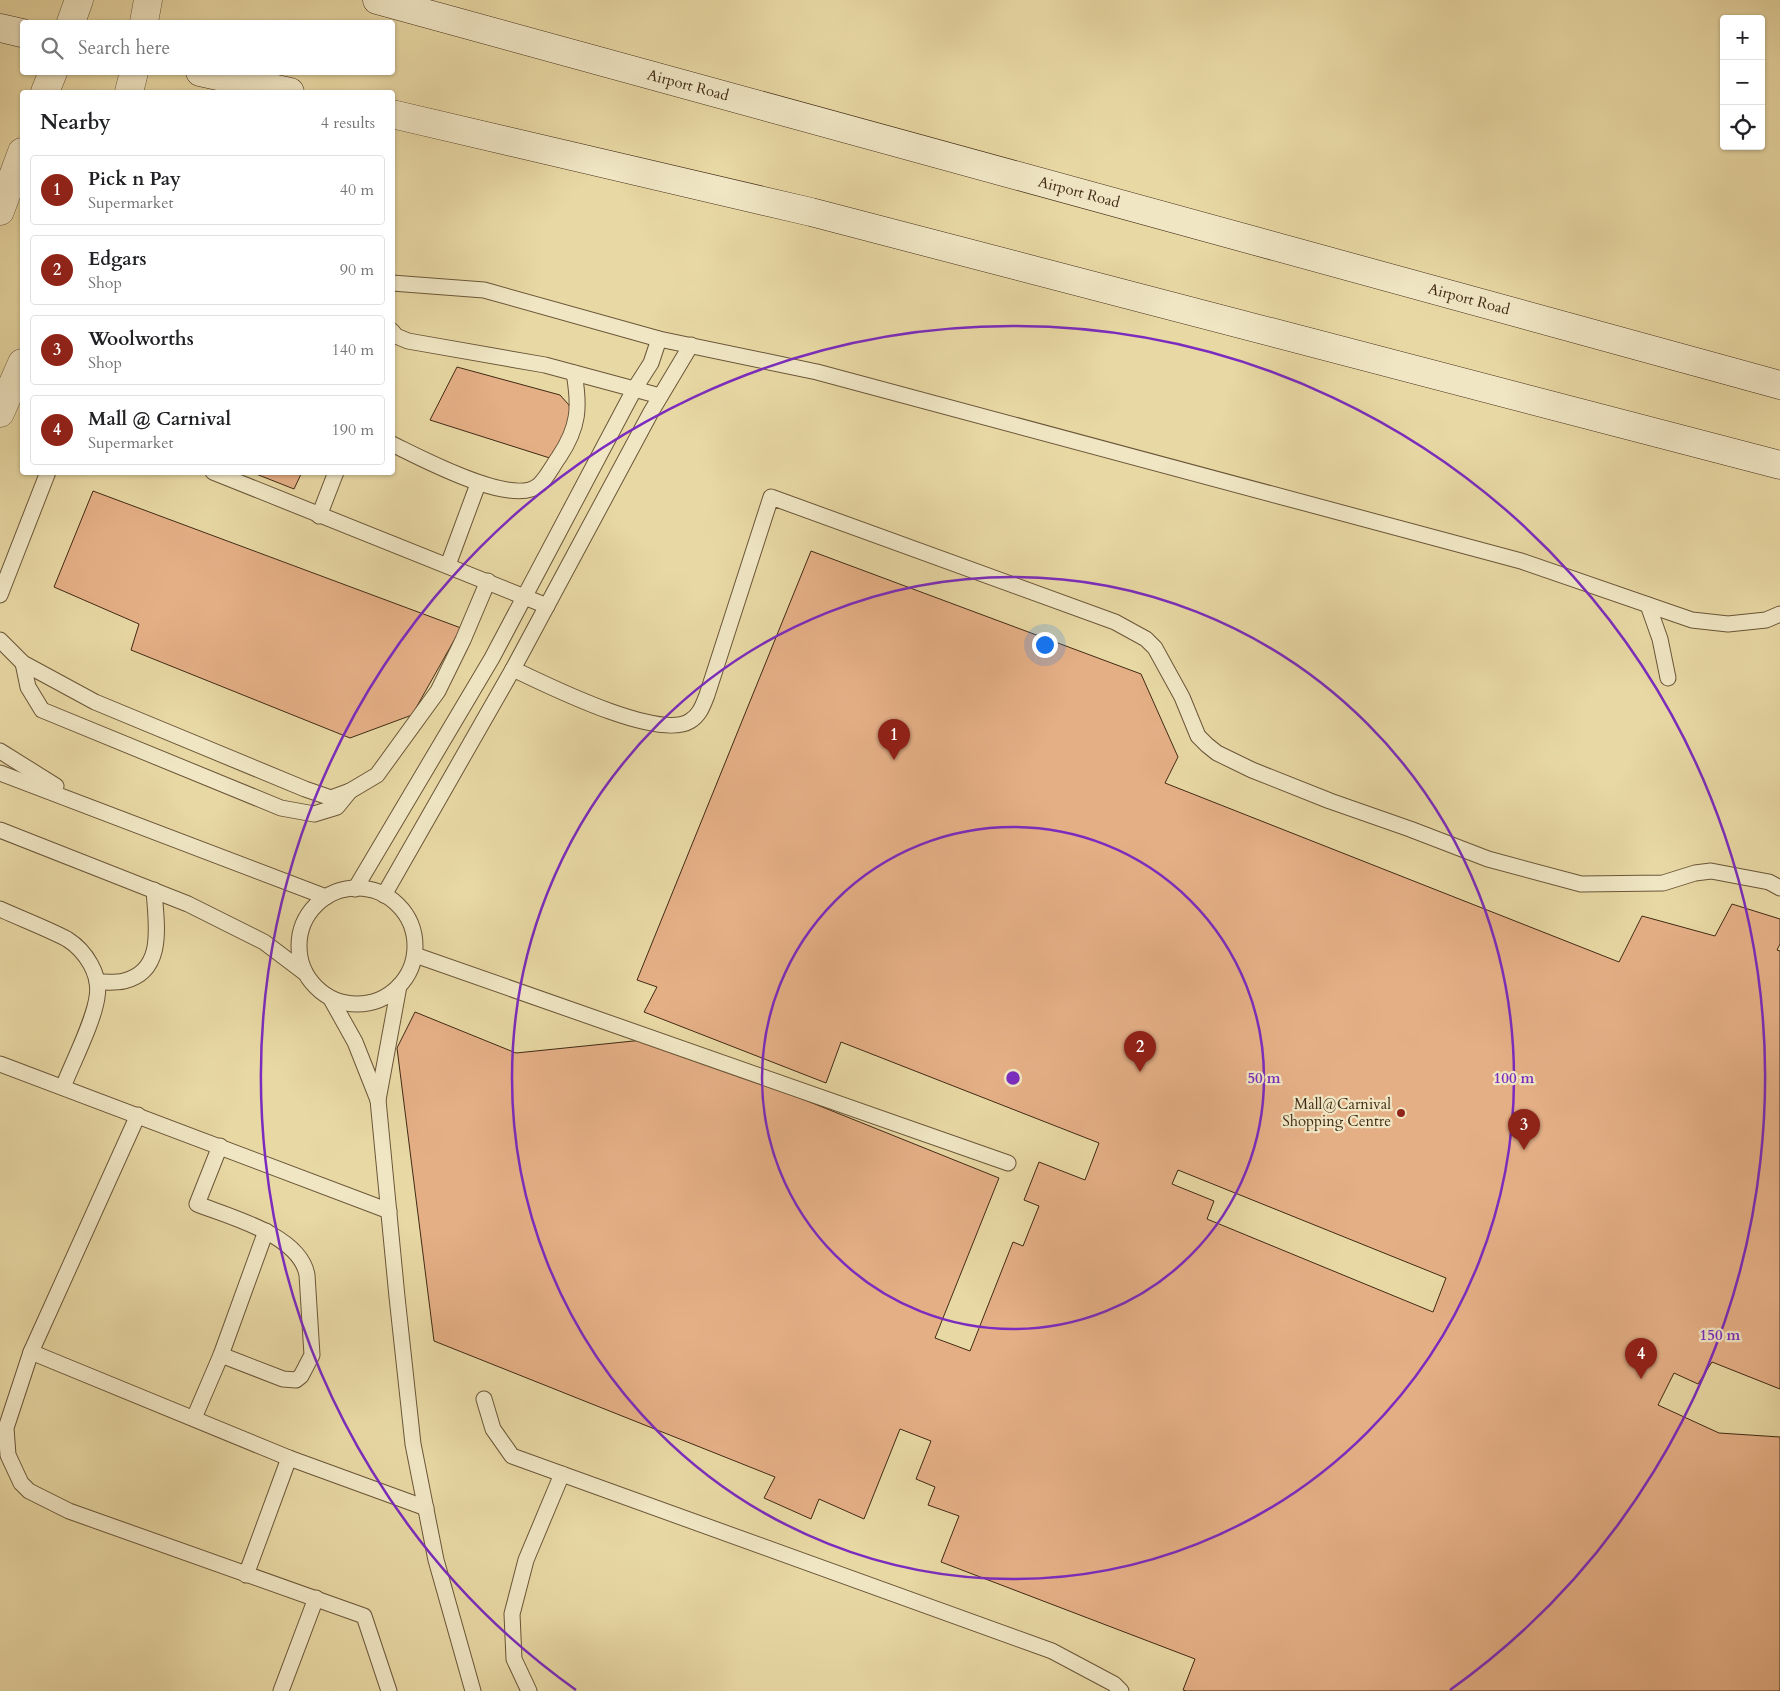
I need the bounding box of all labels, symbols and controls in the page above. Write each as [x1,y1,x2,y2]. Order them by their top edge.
map controls [1720,15,1765,150]
button: + [1720,15,1765,60]
search box [20,20,395,75]
icon: search [38,34,66,62]
text: Search here [78,35,170,61]
button: − [1720,60,1765,105]
street label: Airport Road [645,65,731,105]
button: locate [1720,105,1765,150]
text: Nearby [40,108,111,137]
text: 4 results [321,112,375,134]
text: Pick n Pay [88,166,181,192]
street label: Airport Road [1036,172,1122,212]
text: 1 [53,179,61,201]
text: 40 m [340,179,374,201]
text: Supermarket [88,192,174,214]
text: Edgars [88,246,146,272]
text: 2 [53,259,61,281]
text: 90 m [340,259,374,281]
text: Shop [88,272,122,294]
street label: Airport Road [1426,279,1512,319]
text: Woolworths [88,326,194,352]
text: 3 [53,339,61,361]
text: 140 m [332,339,374,361]
text: Shop [88,352,122,374]
text: Mall @ Carnival [88,406,231,432]
text: 4 [53,419,61,441]
text: 190 m [332,419,374,441]
text: Supermarket [88,432,174,454]
your location [1032,632,1058,658]
pin: 1 [878,719,910,760]
pin: 2 [1124,1031,1156,1072]
text: 50 m [1247,1068,1281,1088]
text: 100 m [1494,1068,1535,1088]
centre of rings [1004,1069,1022,1087]
place label: Mall@Carnival Shopping Centre [1282,1094,1391,1131]
marker: Mall@Carnival Shopping Centre [1395,1107,1407,1119]
pin: 3 [1508,1109,1540,1150]
text: 150 m [1700,1325,1741,1345]
pin: 4 [1625,1338,1657,1379]

